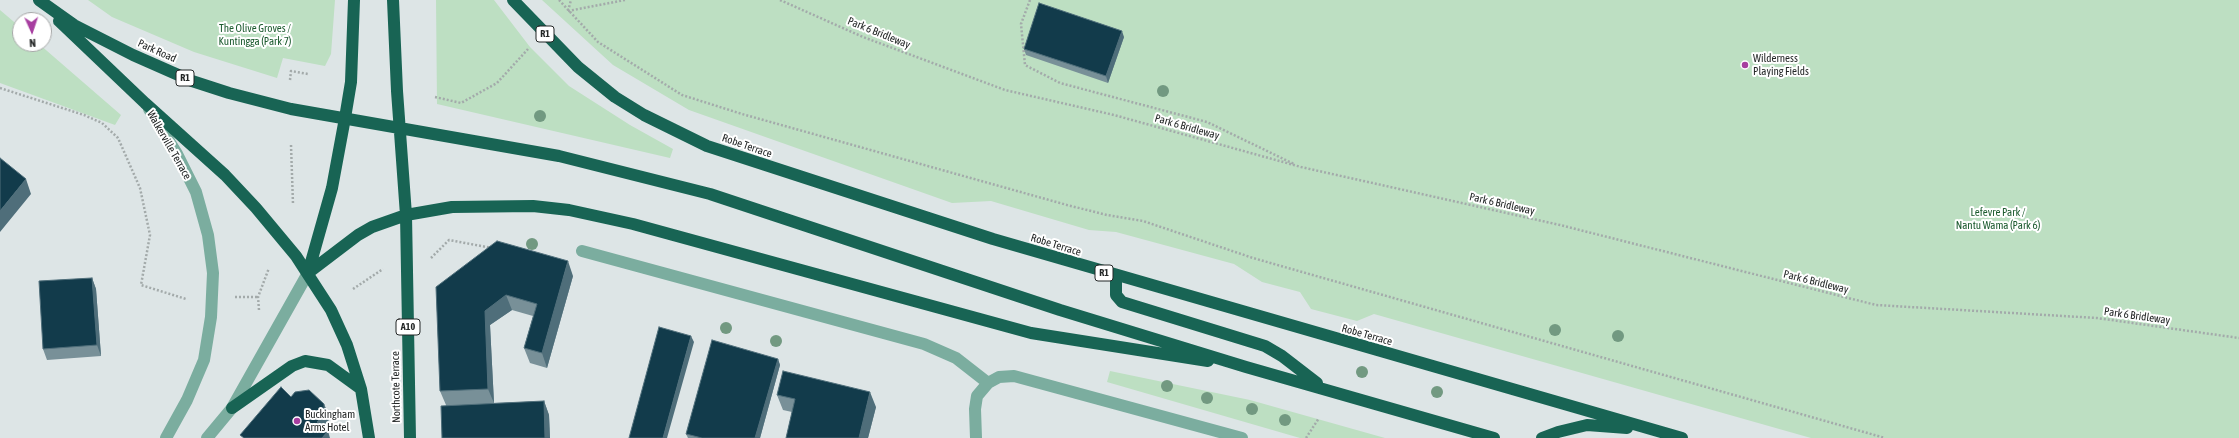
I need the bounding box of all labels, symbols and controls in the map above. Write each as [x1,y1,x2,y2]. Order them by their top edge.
north arrow [12,12,52,52]
street label: Park 6 Bridleway [846,14,912,52]
park label: The Olive Groves / Kuntingga (Park 7) [219,22,291,48]
road number: R1 [536,26,554,42]
text: N [29,37,36,49]
street label: Park Road [136,37,178,65]
place label: Wilderness Playing Fields [1753,52,1809,78]
marker: Wilderness Playing Fields [1740,60,1750,70]
road number: R1 [176,70,194,86]
street label: Walkerville Terrace [144,108,194,182]
street label: Park 6 Bridleway [1153,111,1221,143]
street label: Robe Terrace [720,131,774,161]
street label: Park 6 Bridleway [1468,190,1536,218]
park label: Lefevre Park / Nantu Wama (Park 6) [1956,206,2040,232]
street label: Robe Terrace [1029,231,1083,259]
road number: R1 [1095,265,1113,281]
street label: Park 6 Bridleway [1782,268,1850,296]
street label: Park 6 Bridleway [2103,305,2171,327]
road number: A10 [396,319,420,335]
street label: Robe Terrace [1340,321,1394,349]
street label: Northcote Terrace [389,351,403,423]
place label: Buckingham Arms Hotel [305,408,355,434]
marker: Buckingham Arms Hotel [292,416,302,426]

